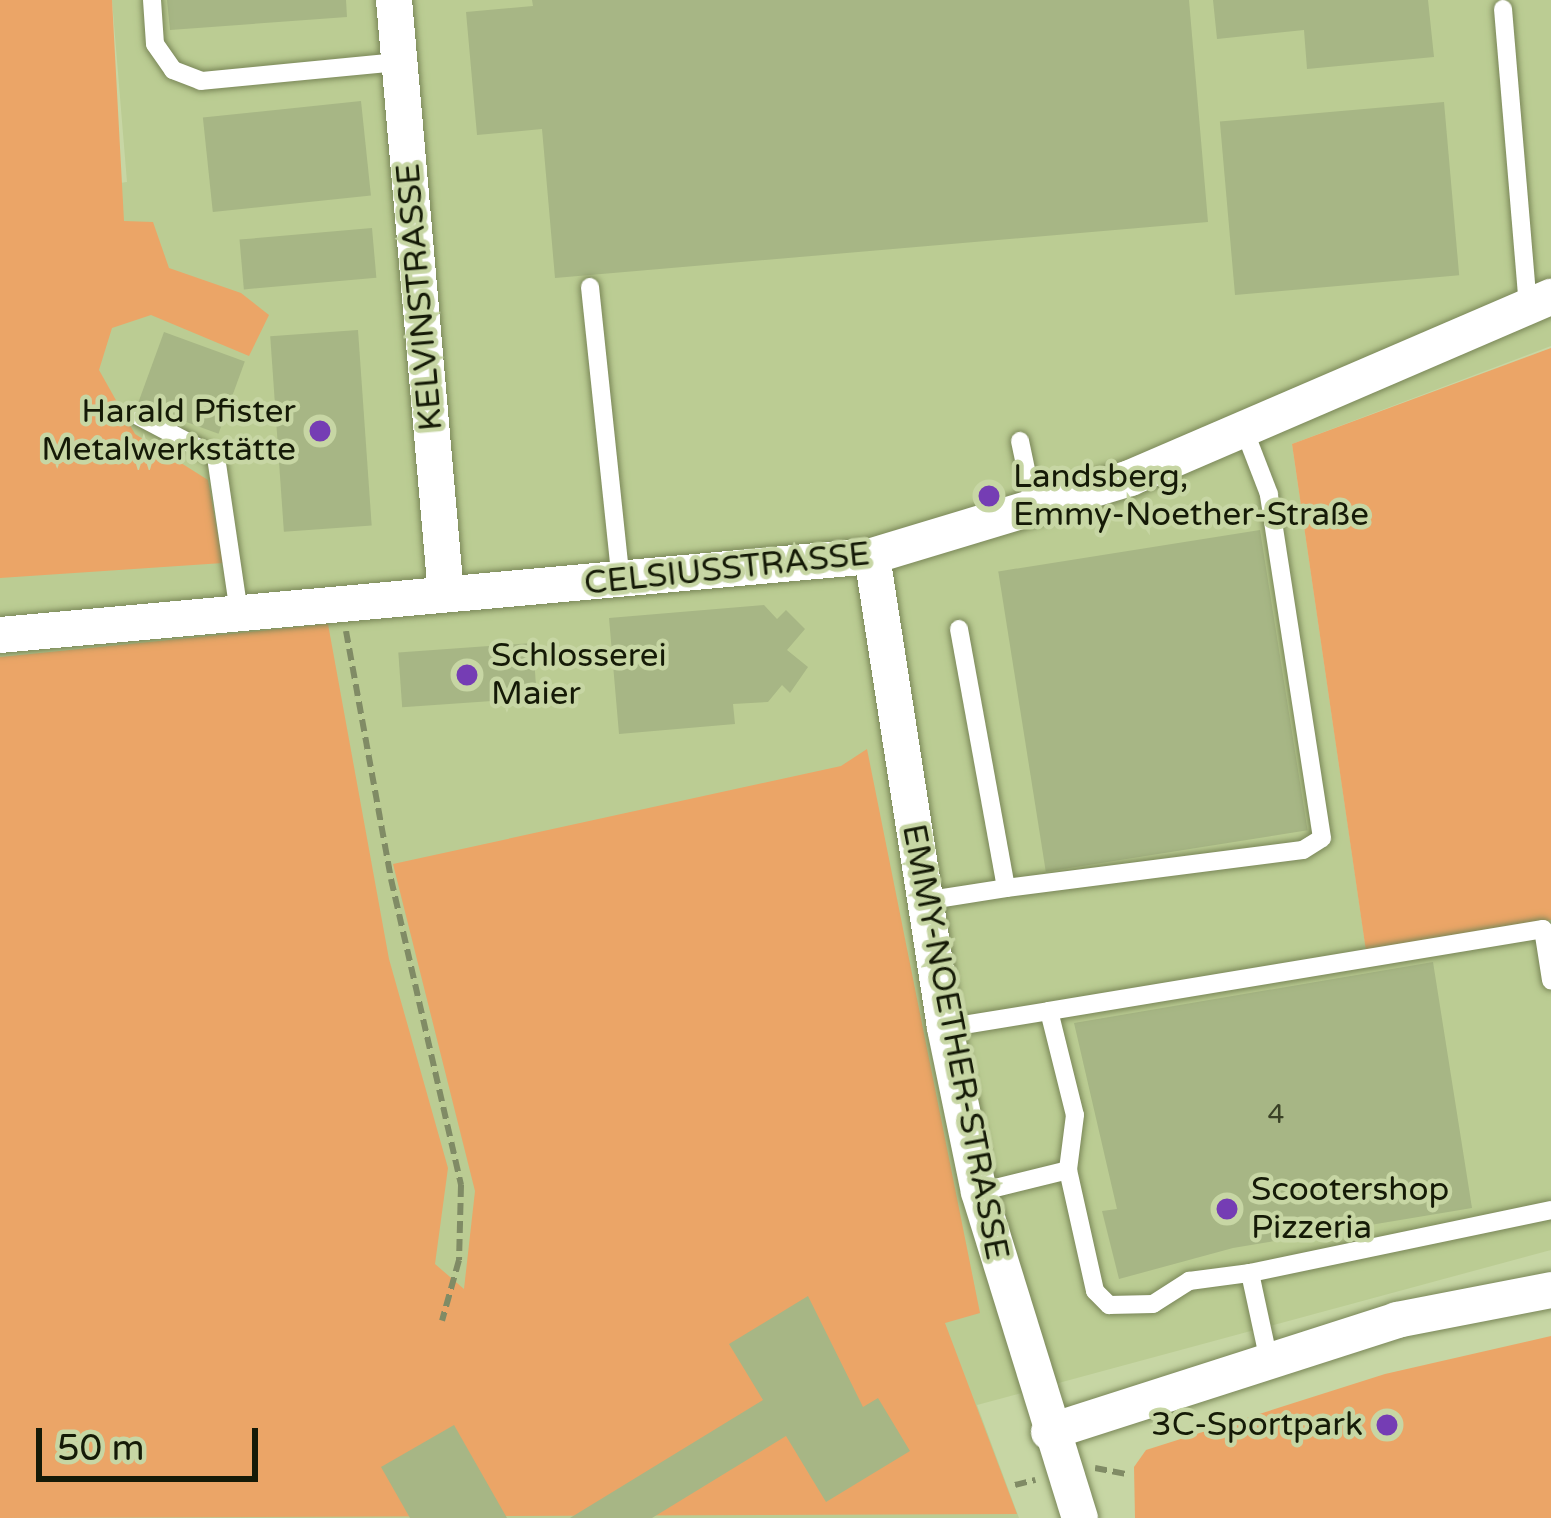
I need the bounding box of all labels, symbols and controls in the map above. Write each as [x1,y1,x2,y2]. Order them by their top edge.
street label: KELVINSTRASSE [389,162,451,432]
place label: Harald Pfister Metalwerkstätte [41,392,296,470]
marker: Harald Pfister Metalwerkstätte [307,418,333,444]
place label: Landsberg, Emmy-Noether-Straße [1013,457,1369,535]
marker: Landsberg, Emmy-Noether-Straße [976,483,1002,509]
street label: CELSIUSSTRASSE [582,534,872,604]
place label: Schlosserei Maier [491,636,667,714]
marker: Schlosserei Maier [454,662,480,688]
street label: EMMY-NOETHER-STRASSE [893,821,1017,1263]
house number: 4 [1268,1099,1284,1131]
place label: Scootershop Pizzeria [1251,1170,1449,1248]
marker: Scootershop Pizzeria [1214,1196,1240,1222]
scale bar [42,1404,264,1478]
place label: 3C-Sportpark [1151,1405,1363,1445]
marker: 3C-Sportpark [1374,1412,1400,1438]
text: 50 m [57,1427,145,1470]

